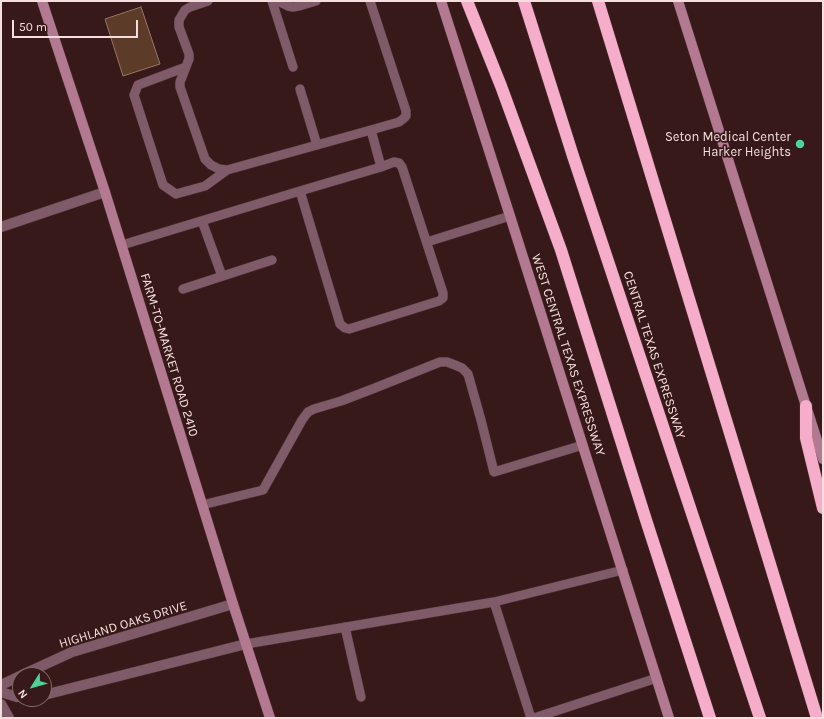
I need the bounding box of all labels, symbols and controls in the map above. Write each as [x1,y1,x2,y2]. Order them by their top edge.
scale bar [14,12,140,38]
text: 50 m [19,20,47,34]
place label: Seton Medical Center Harker Heights [665,129,791,160]
marker: Seton Medical Center Harker Heights [794,138,806,150]
street label: WEST CENTRAL TEXAS EXPRESSWAY [528,252,608,458]
street label: CENTRAL TEXAS EXPRESSWAY [620,269,688,441]
street label: FARM-TO-MARKET ROAD 2410 [137,271,201,439]
street label: HIGHLAND OAKS DRIVE [57,598,189,652]
north arrow [12,667,52,707]
text: N [15,687,30,701]

